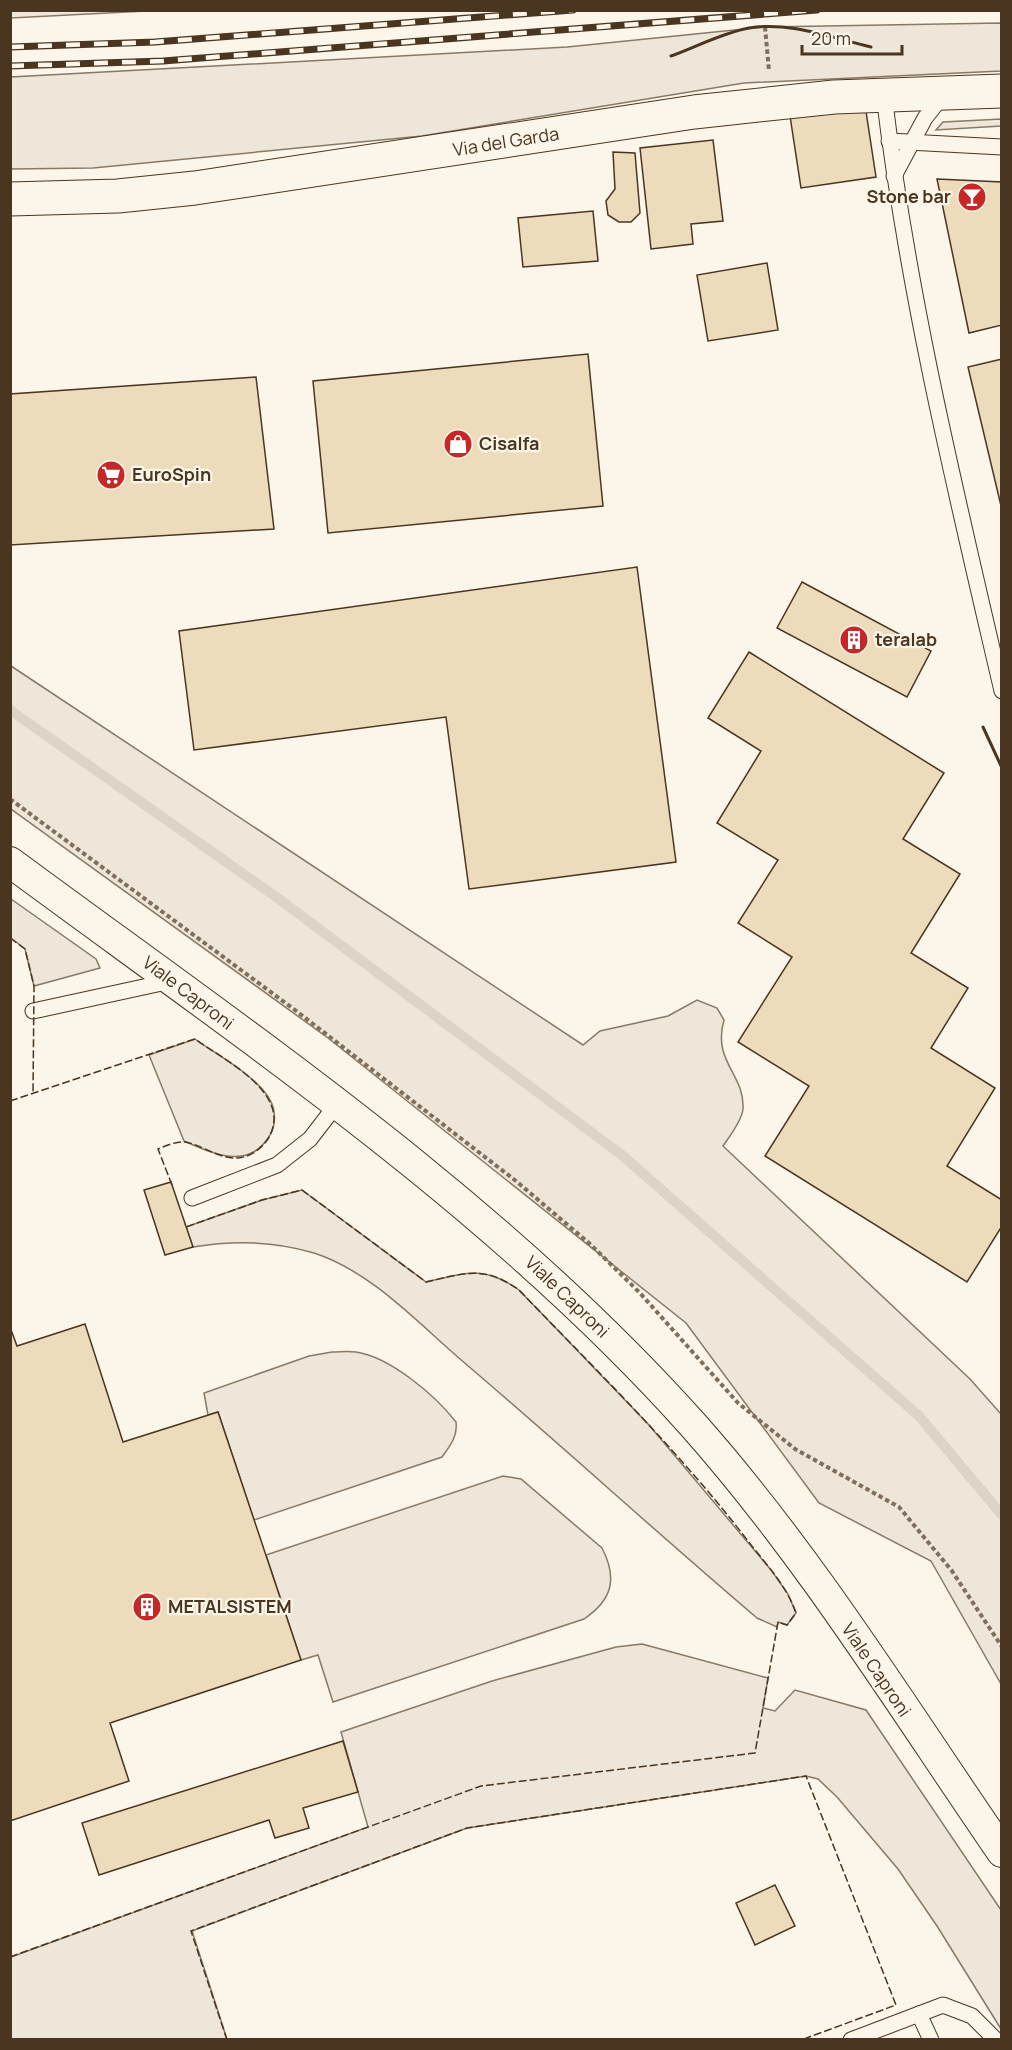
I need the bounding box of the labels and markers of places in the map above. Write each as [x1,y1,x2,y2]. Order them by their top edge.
bar icon: Stone bar [956,181,988,213]
place label: Stone bar [867,184,951,208]
shop icon: Cisalfa [442,428,474,460]
place label: Cisalfa [479,431,539,455]
supermarket icon: EuroSpin [95,459,127,491]
place label: EuroSpin [132,462,211,486]
building icon: teralab [838,624,870,656]
place label: teralab [875,627,937,651]
building icon: METALSISTEM [131,1591,163,1623]
place label: METALSISTEM [168,1594,292,1618]

